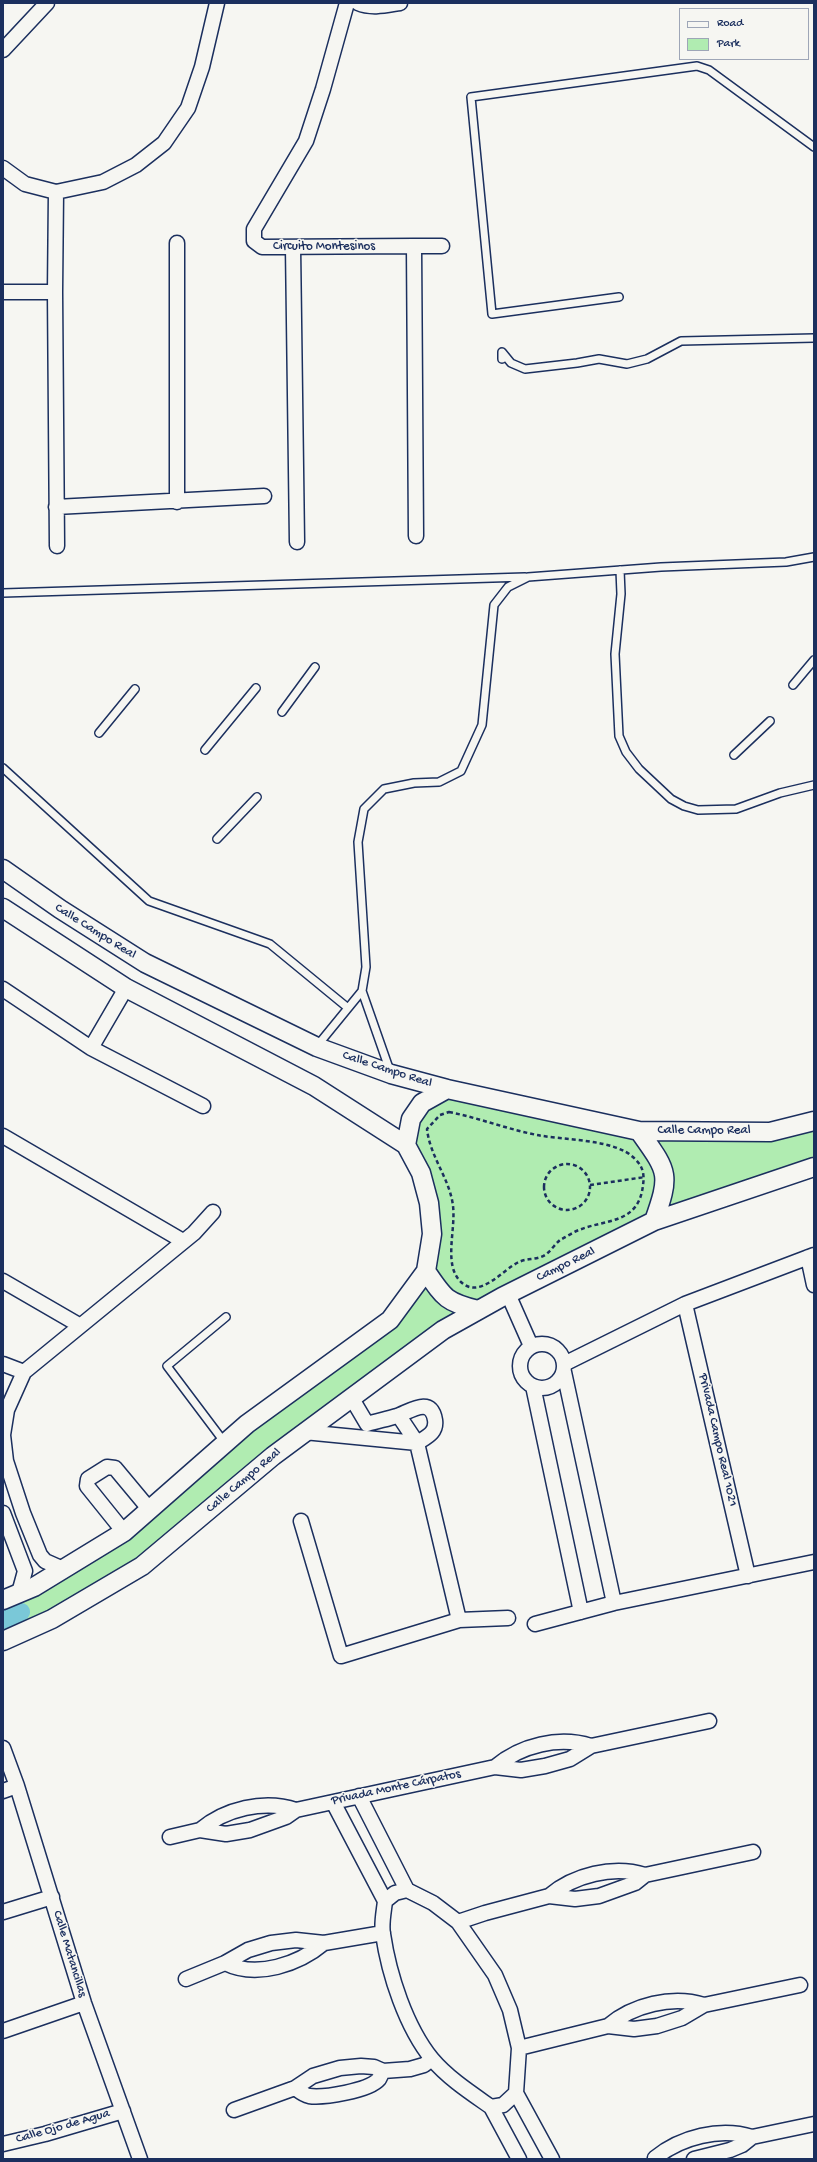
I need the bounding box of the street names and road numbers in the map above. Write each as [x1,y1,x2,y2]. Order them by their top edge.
street label: Circuito Montesinos [273,239,375,255]
street label: Calle Campo Real [51,901,139,963]
street label: Calle Campo Real [340,1048,434,1092]
street label: Calle Campo Real [657,1123,751,1139]
street label: Campo Real [534,1244,598,1286]
street label: Privada Campo Real 1021 [694,1372,740,1508]
street label: Calle Campo Real [203,1445,285,1517]
street label: Privada Monte Cárpatos [330,1767,462,1809]
street label: Calle Matancillas [48,1909,90,1999]
street label: Calle Ojo de Agua [14,2106,112,2148]

